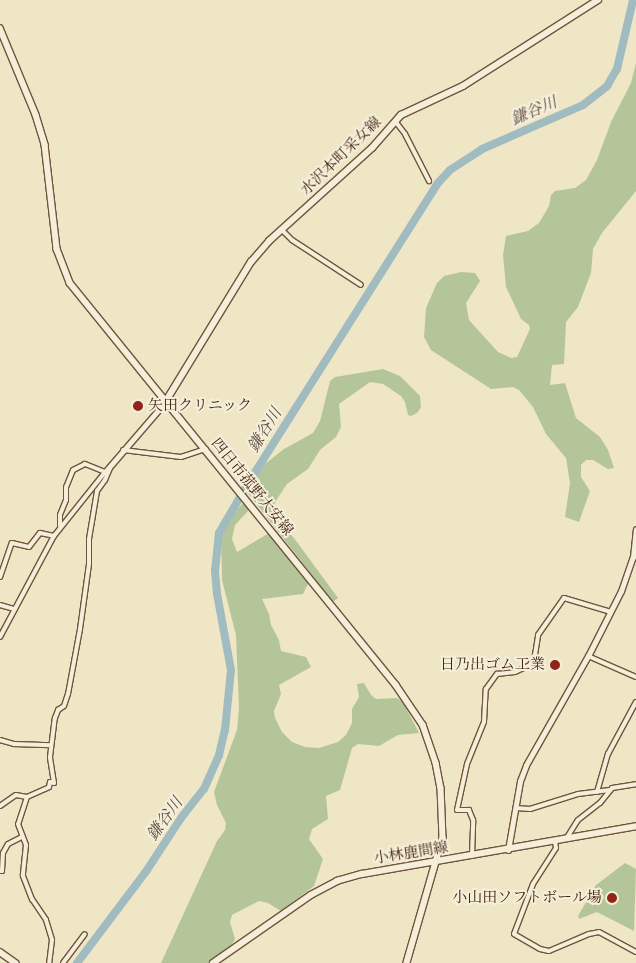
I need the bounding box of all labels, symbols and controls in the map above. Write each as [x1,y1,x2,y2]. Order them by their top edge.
water label: 鎌谷川 [508,93,560,129]
street label: 水沢本町采女線 [297,113,385,199]
place label: 矢田クリニック [148,397,253,415]
marker: 矢田クリニック [132,400,144,412]
water label: 鎌谷川 [244,405,286,455]
street label: 四日市菰野大安線 [207,435,297,539]
place label: 日乃出ゴム工業 [440,656,545,674]
marker: 日乃出ゴム工業 [549,659,561,671]
water label: 鎌谷川 [143,794,187,844]
street label: 小林鹿間線 [373,838,449,868]
place label: 小山田ソフトボール場 [452,889,602,907]
marker: 小山田ソフトボール場 [606,892,618,904]

